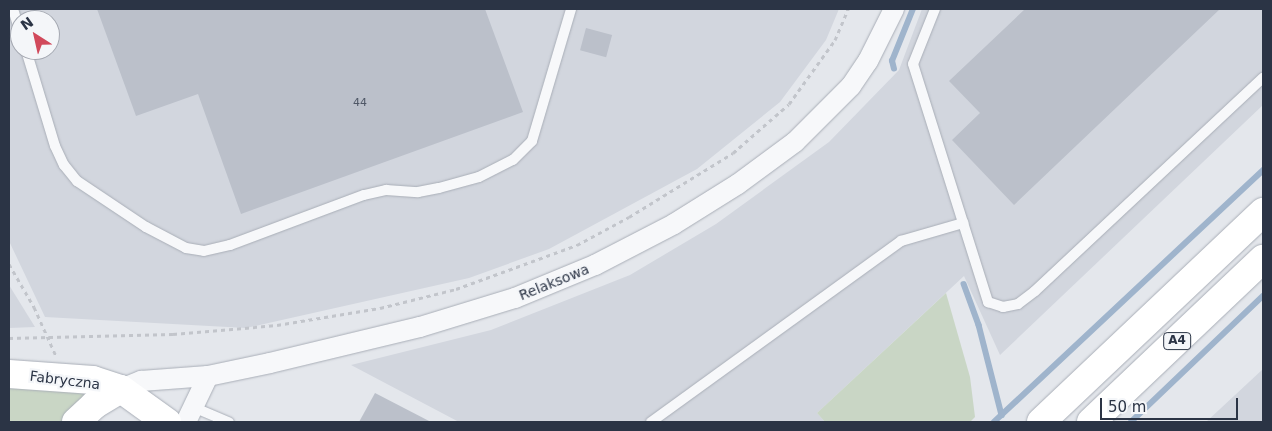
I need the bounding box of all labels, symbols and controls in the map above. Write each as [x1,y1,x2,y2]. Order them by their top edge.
north arrow [10,10,60,60]
text: N [18,14,36,33]
house number: 44 [353,96,367,110]
street label: Relaksowa [516,260,592,304]
road number: A4 [1162,332,1192,351]
street label: Fabryczna [29,367,101,393]
scale bar [1102,388,1240,420]
text: 50 m [1108,398,1146,416]

